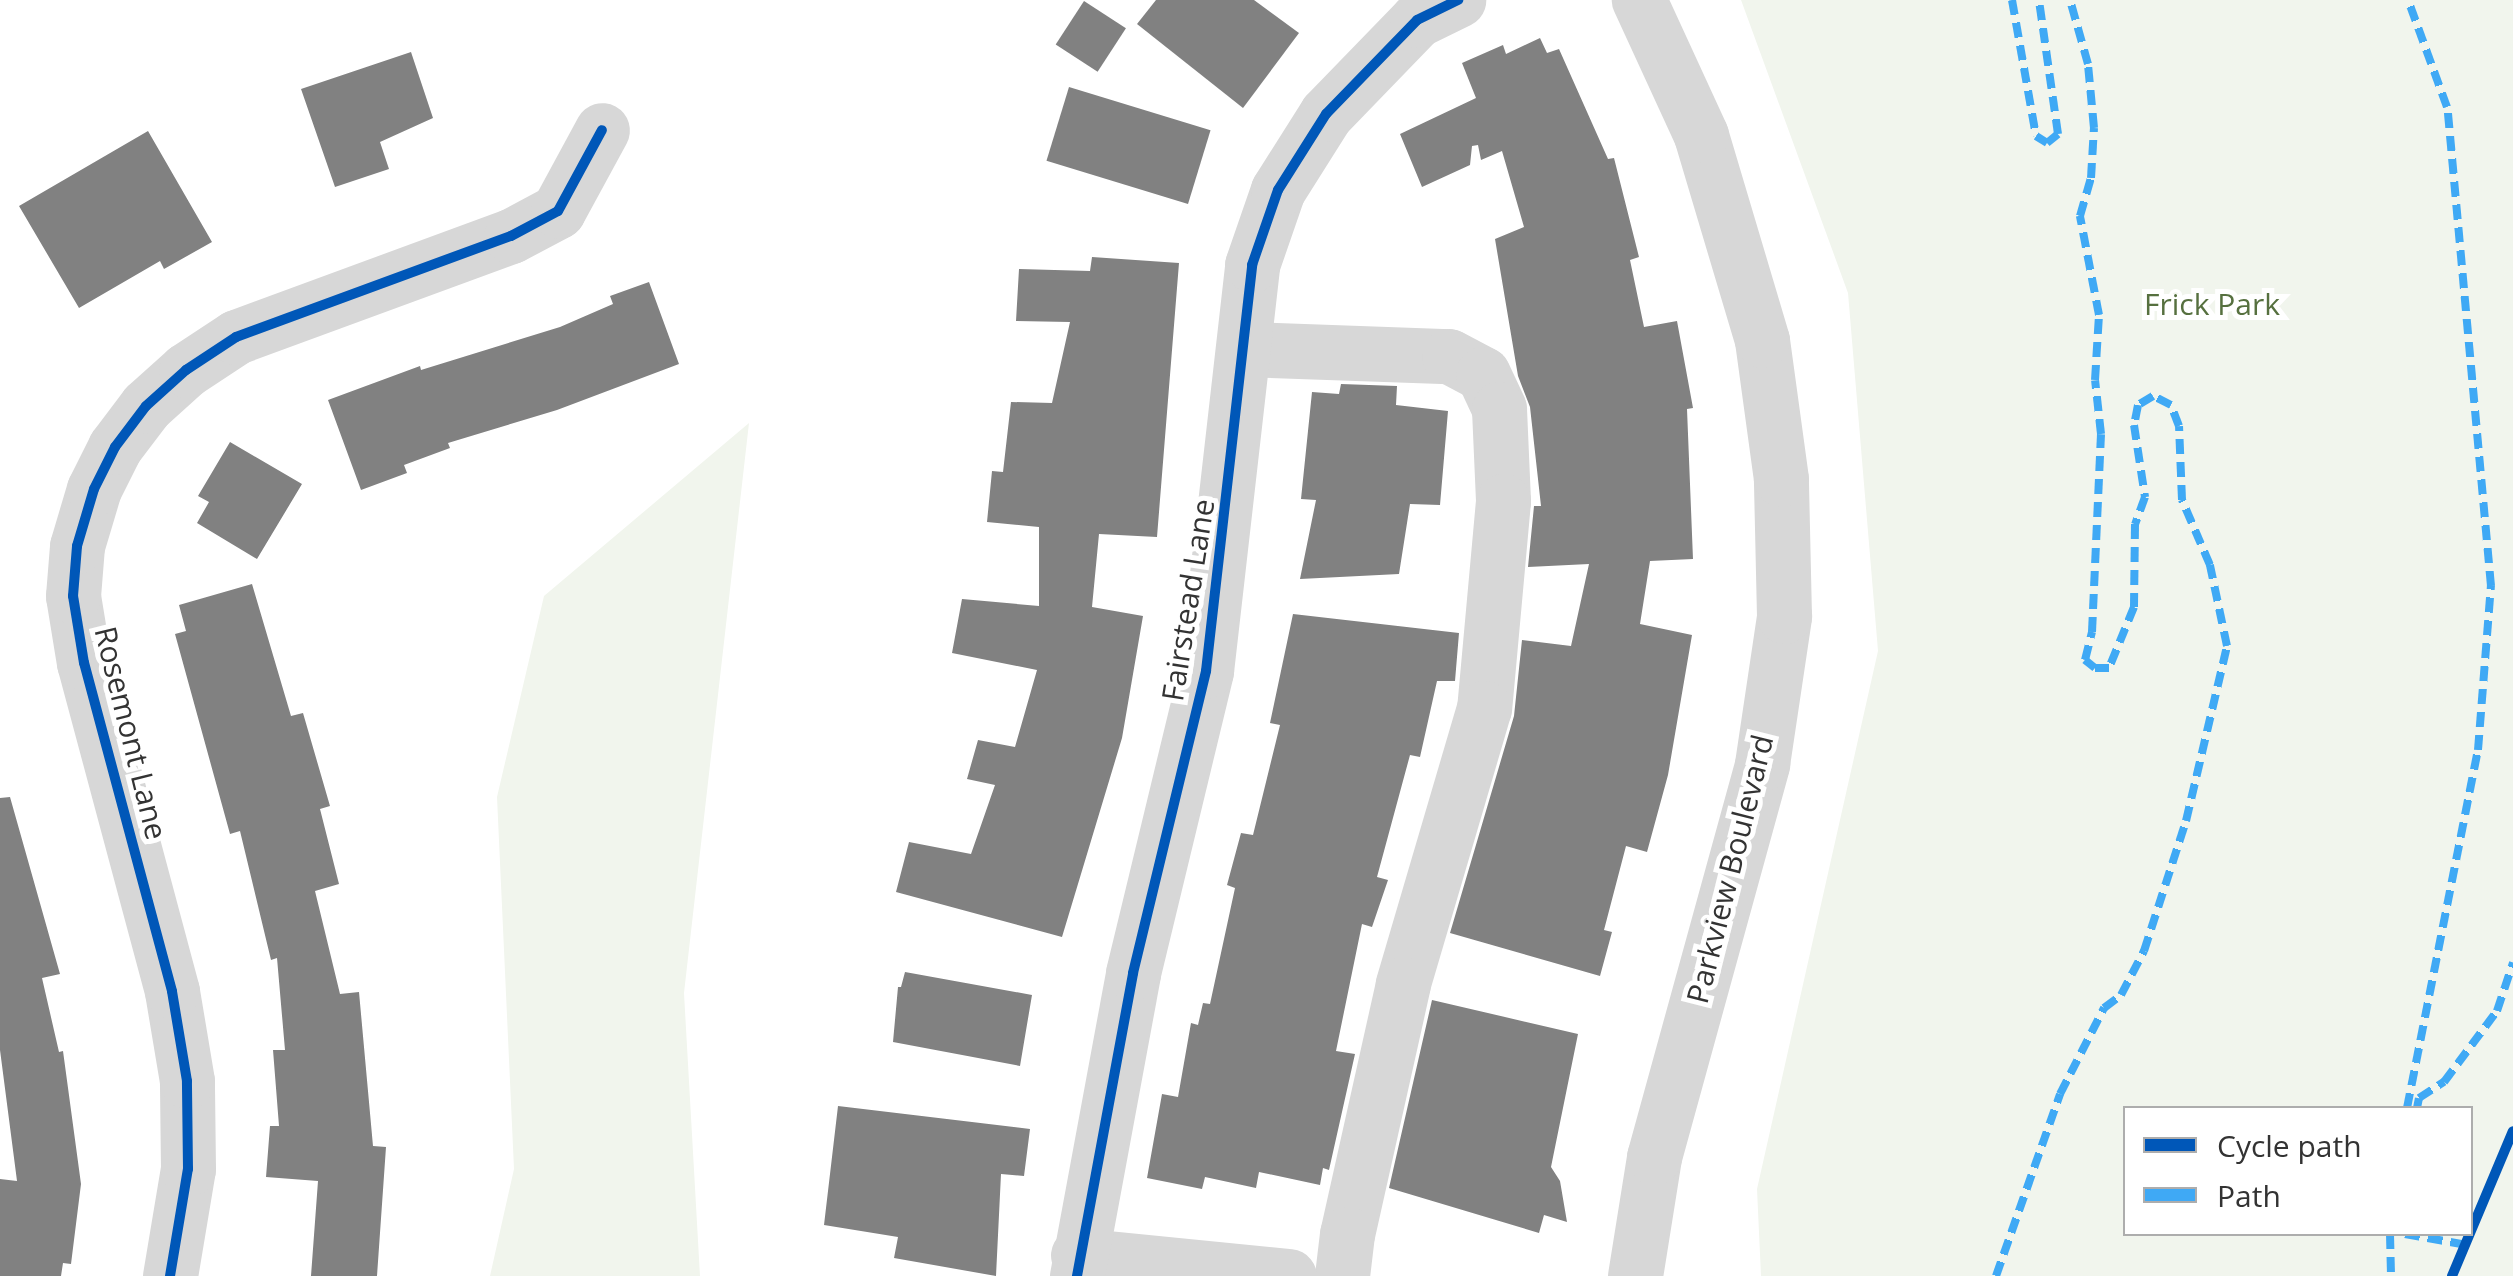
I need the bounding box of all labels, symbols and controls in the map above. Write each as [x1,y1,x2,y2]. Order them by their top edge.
park label: Frick Park [2144,286,2280,322]
street label: Fairstead Lane [1154,496,1222,704]
street label: Rosemont Lane [87,623,175,843]
street label: Parkview Boulevard [1679,731,1781,1007]
legend [2123,1106,2473,1236]
text: Cycle path [2217,1125,2362,1166]
text: Path [2217,1175,2281,1216]

